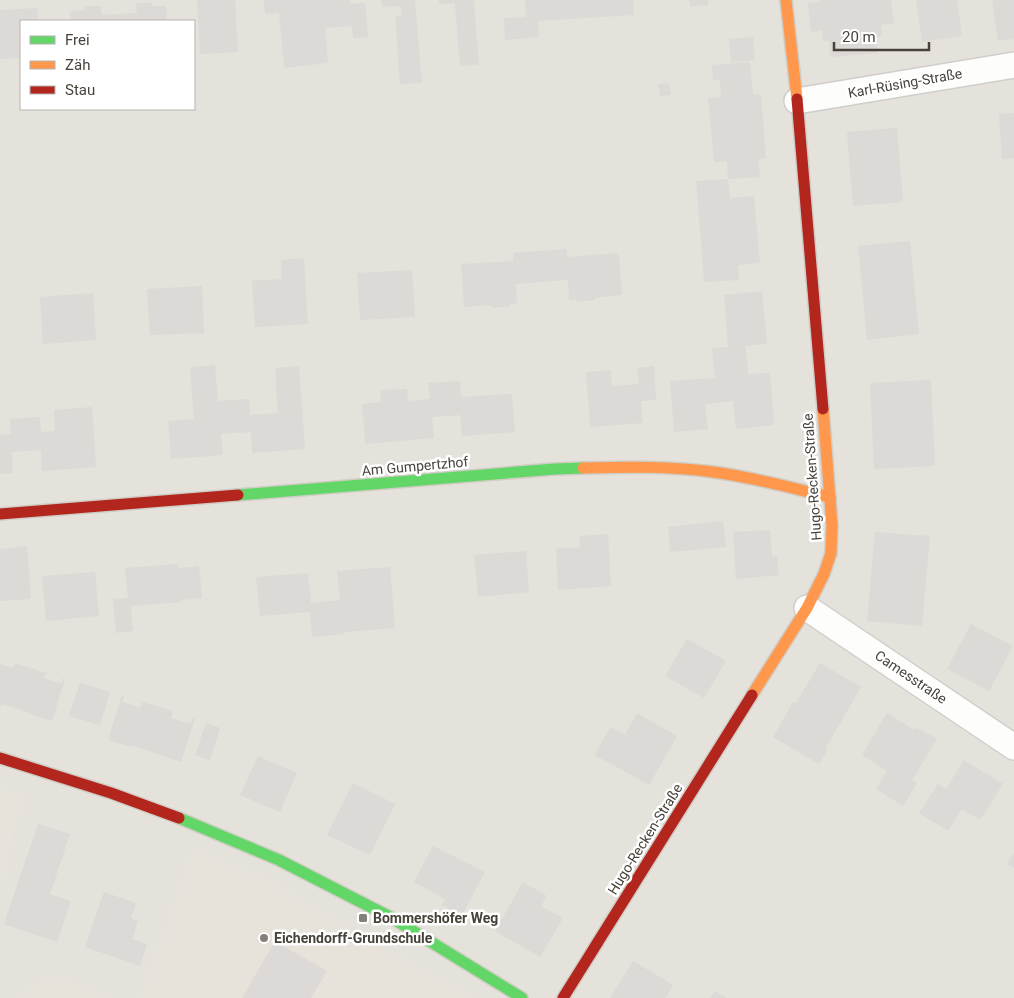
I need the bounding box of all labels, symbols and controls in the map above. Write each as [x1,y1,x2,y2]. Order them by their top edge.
legend [20,20,195,110]
scale bar [834,20,929,52]
text: 20 m [842,28,876,46]
text: Frei [65,31,90,49]
text: Zäh [65,56,90,74]
street label: Karl-Rüsing-Straße [847,65,963,101]
text: Stau [65,81,95,99]
street label: Hugo-Recken-Straße [800,413,824,541]
street label: Am Gumpertzhof [361,453,469,479]
street label: Camesstraße [872,647,950,707]
street label: Hugo-Recken-Straße [604,781,686,897]
place label: Bommershöfer Weg [373,910,498,926]
marker: Bommershöfer Weg [357,912,369,924]
place label: Eichendorff-Grundschule [274,930,433,946]
marker: Eichendorff-Grundschule [258,932,270,944]

